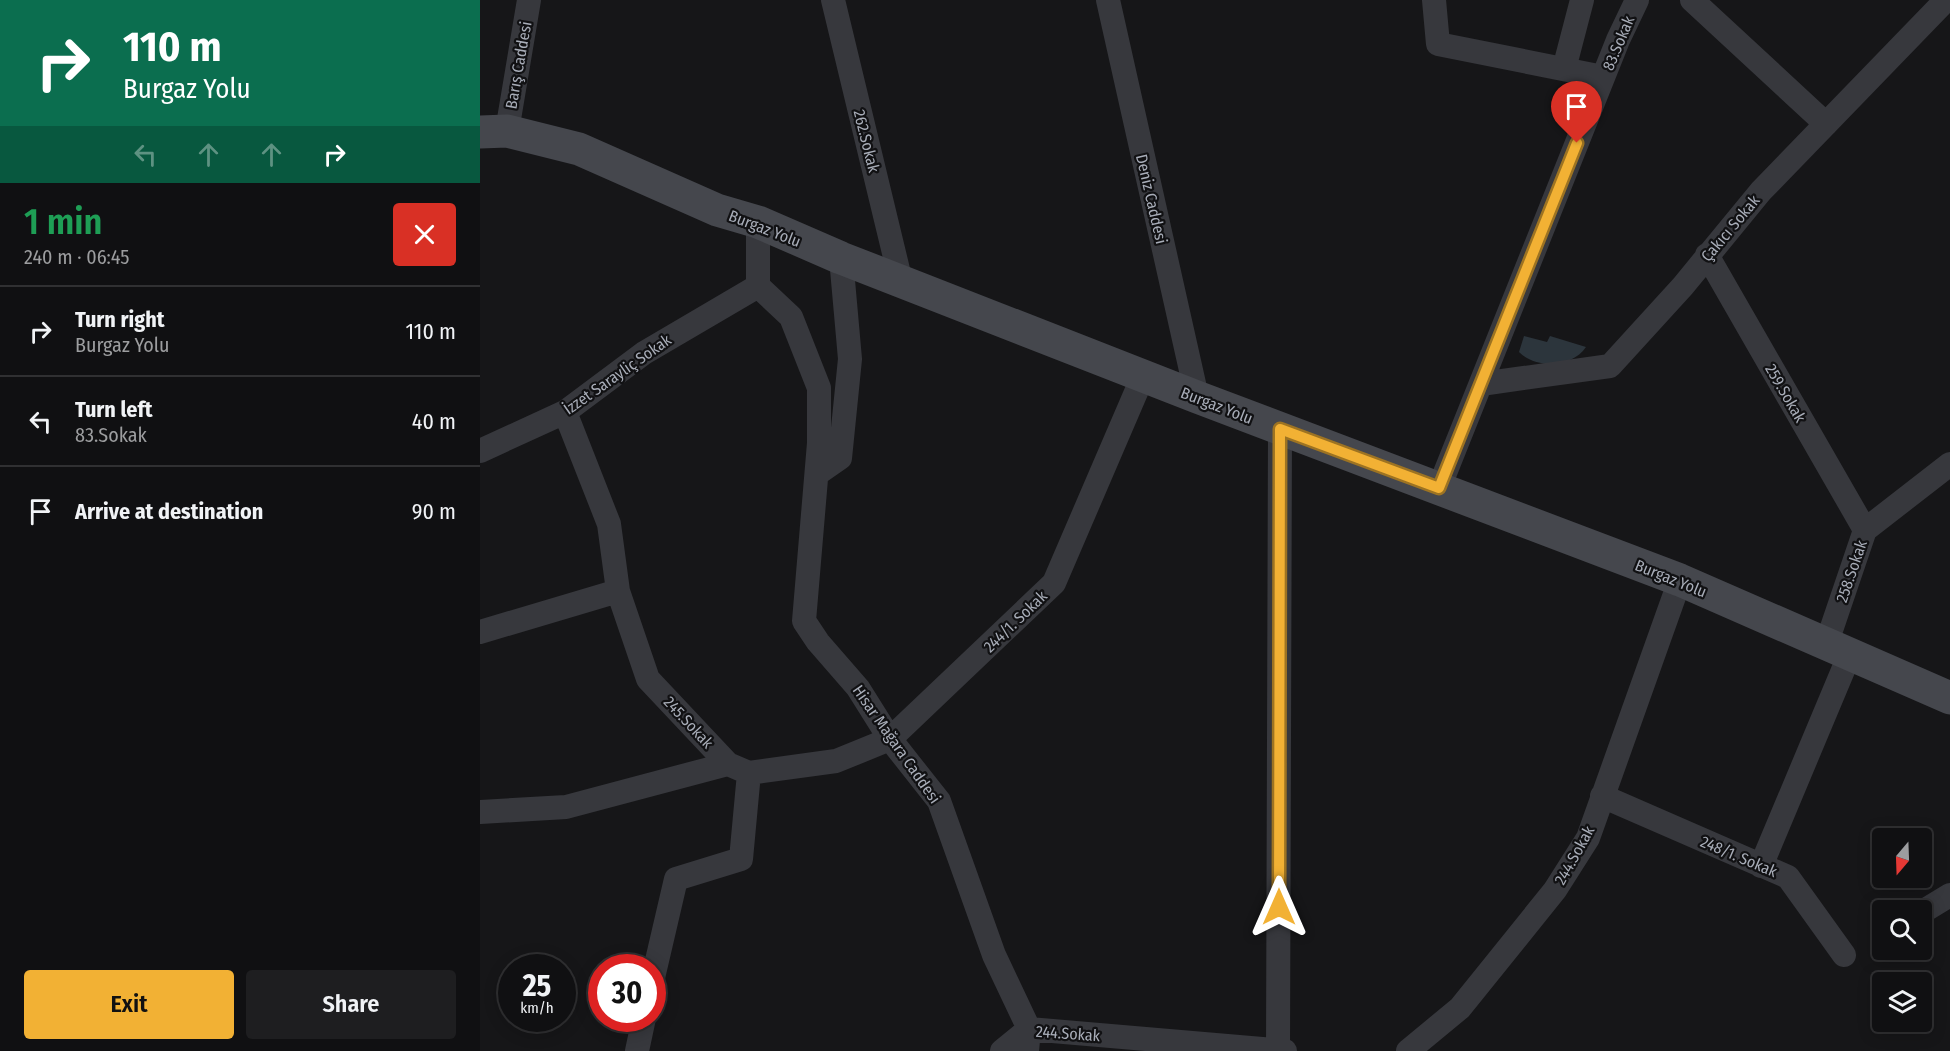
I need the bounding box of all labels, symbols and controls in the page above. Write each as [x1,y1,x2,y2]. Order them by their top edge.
street label: 83.Sokak [1598,13,1639,73]
street label: Barış Caddesi [501,20,536,110]
text: 110 m [123,22,222,72]
icon: right [24,24,102,102]
text: Burgaz Yolu [123,73,251,105]
pin [1551,81,1602,143]
icon: arrive [1560,90,1593,123]
street label: 262.Sokak [850,108,884,175]
icon: left [129,138,162,171]
icon: ahead [192,138,225,171]
icon: ahead [255,138,288,171]
icon: right [318,138,351,171]
street label: Deniz Caddesi [1132,152,1171,246]
street label: Çakıcı Sokak [1697,191,1765,266]
text: 1 min [24,200,102,244]
button: close [393,203,456,266]
street label: Burgaz Yolu [726,206,804,251]
text: 240 m · 06:45 [24,245,129,269]
text: Turn right [75,306,164,333]
icon: right [24,315,57,348]
text: 110 m [406,318,456,345]
street label: İzzet Sarayliç Sokak [560,330,675,419]
text: Burgaz Yolu [75,333,170,357]
street label: 259.Sokak [1761,361,1810,426]
street label: Burgaz Yolu [1178,383,1256,428]
text: Turn left [75,396,153,423]
icon: left [24,405,57,438]
text: 40 m [412,408,456,435]
text: 83.Sokak [75,423,147,447]
icon: arrive [24,495,57,528]
text: Arrive at destination [75,498,263,525]
text: 90 m [412,498,456,525]
street label: 258.Sokak [1832,537,1871,605]
street label: Burgaz Yolu [1632,555,1709,601]
street label: 244/1. Sokak [980,586,1051,656]
street label: Hisar Mağara Caddesi [849,681,945,807]
street label: 245.Sokak [660,692,718,753]
street label: 244.Sokak [1550,822,1599,888]
north arrow [1872,828,1932,888]
map controls [1872,828,1932,1032]
street label: 248/1. Sokak [1698,832,1780,881]
position arrow [1247,875,1311,939]
button: search [1872,900,1932,960]
speed limit sign: 30 [588,954,666,1032]
text: 25 [523,968,551,1004]
button: Exit [24,970,234,1039]
button: Share [246,970,456,1039]
button: layers [1872,972,1932,1032]
text: km/h [520,999,554,1017]
street label: 244.Sokak [1035,1022,1101,1045]

